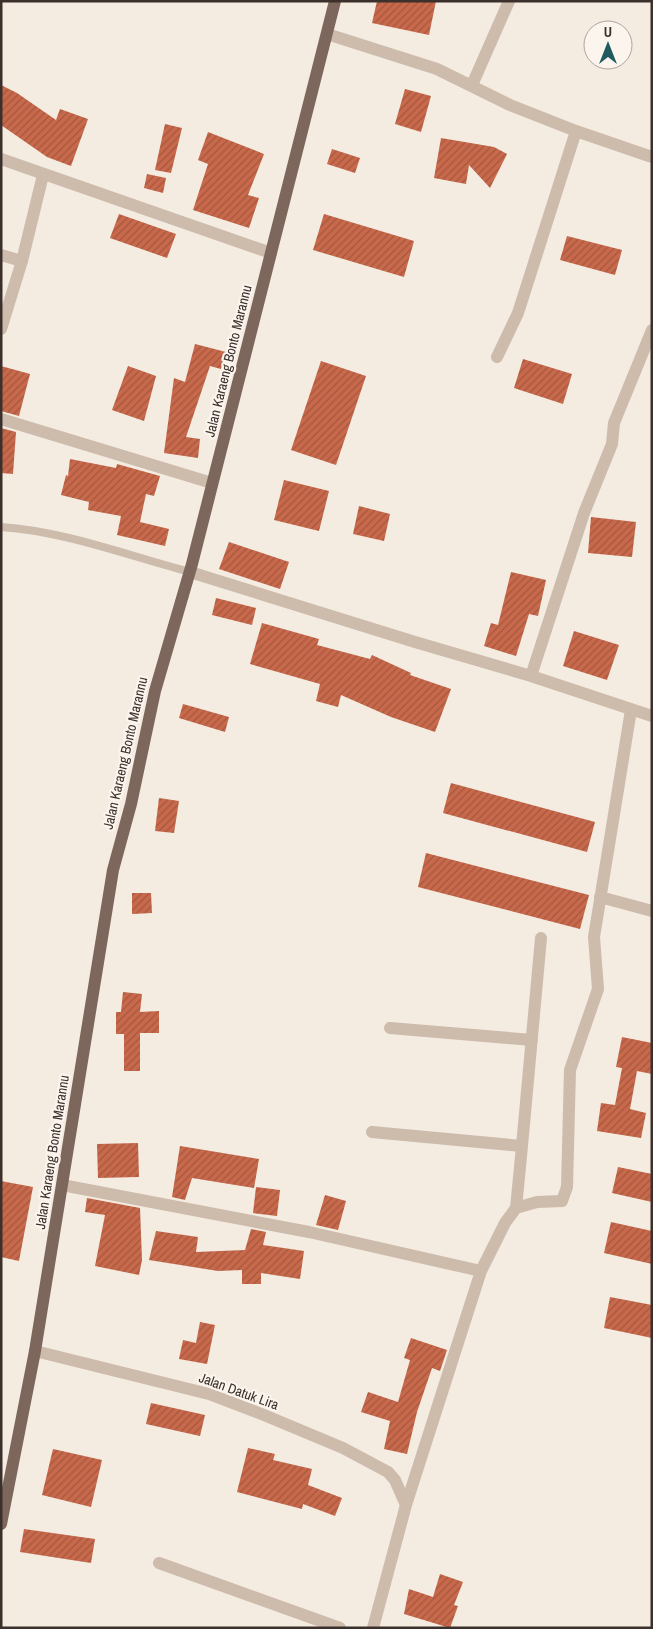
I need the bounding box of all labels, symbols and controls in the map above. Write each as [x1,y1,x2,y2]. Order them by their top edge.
north arrow [583,20,633,70]
text: U [604,23,612,41]
street label: Jalan Karaeng Bonto Marannu [200,283,256,439]
street label: Jalan Karaeng Bonto Marannu [99,675,151,831]
street label: Jalan Karaeng Bonto Marannu [31,1074,73,1230]
street label: Jalan Datuk Lira [197,1368,282,1414]

